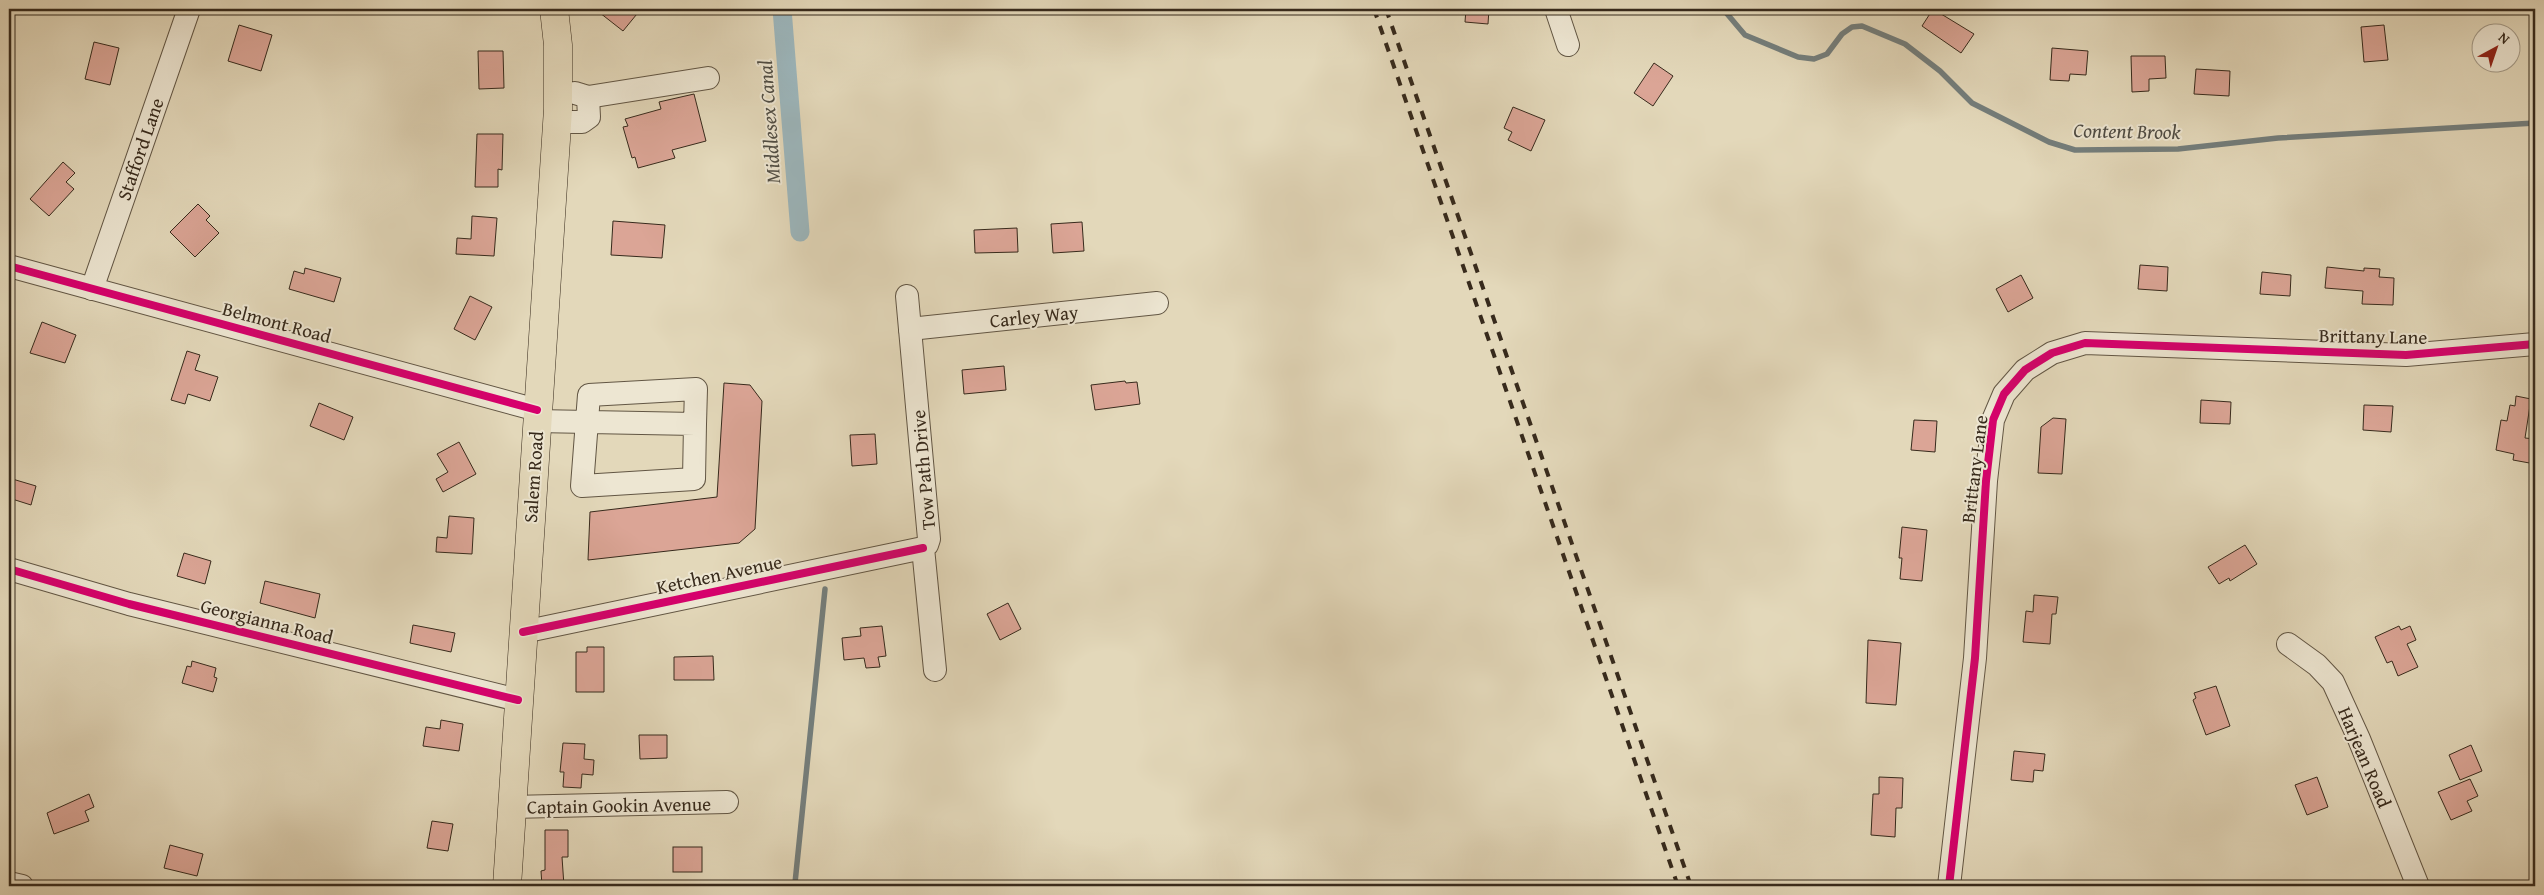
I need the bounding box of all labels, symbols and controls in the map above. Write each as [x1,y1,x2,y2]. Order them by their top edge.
north arrow [2472,22,2522,72]
text: N [2494,27,2515,49]
water label: Middlesex Canal [750,59,787,185]
street label: Stafford Lane [109,94,171,204]
water label: Content Brook [2073,115,2182,146]
street label: Belmont Road [219,294,335,350]
street label: Carley Way [988,297,1080,335]
street label: Brittany Lane [2319,321,2428,351]
street label: Tow Path Drive [904,409,942,531]
street label: Brittany Lane [1953,413,1995,525]
street label: Salem Road [516,429,550,524]
street label: Ketchen Avenue [654,547,785,601]
street label: Georgianna Road [198,591,337,651]
street label: Harjean Road [2331,702,2399,813]
street label: Captain Gookin Avenue [527,789,711,821]

